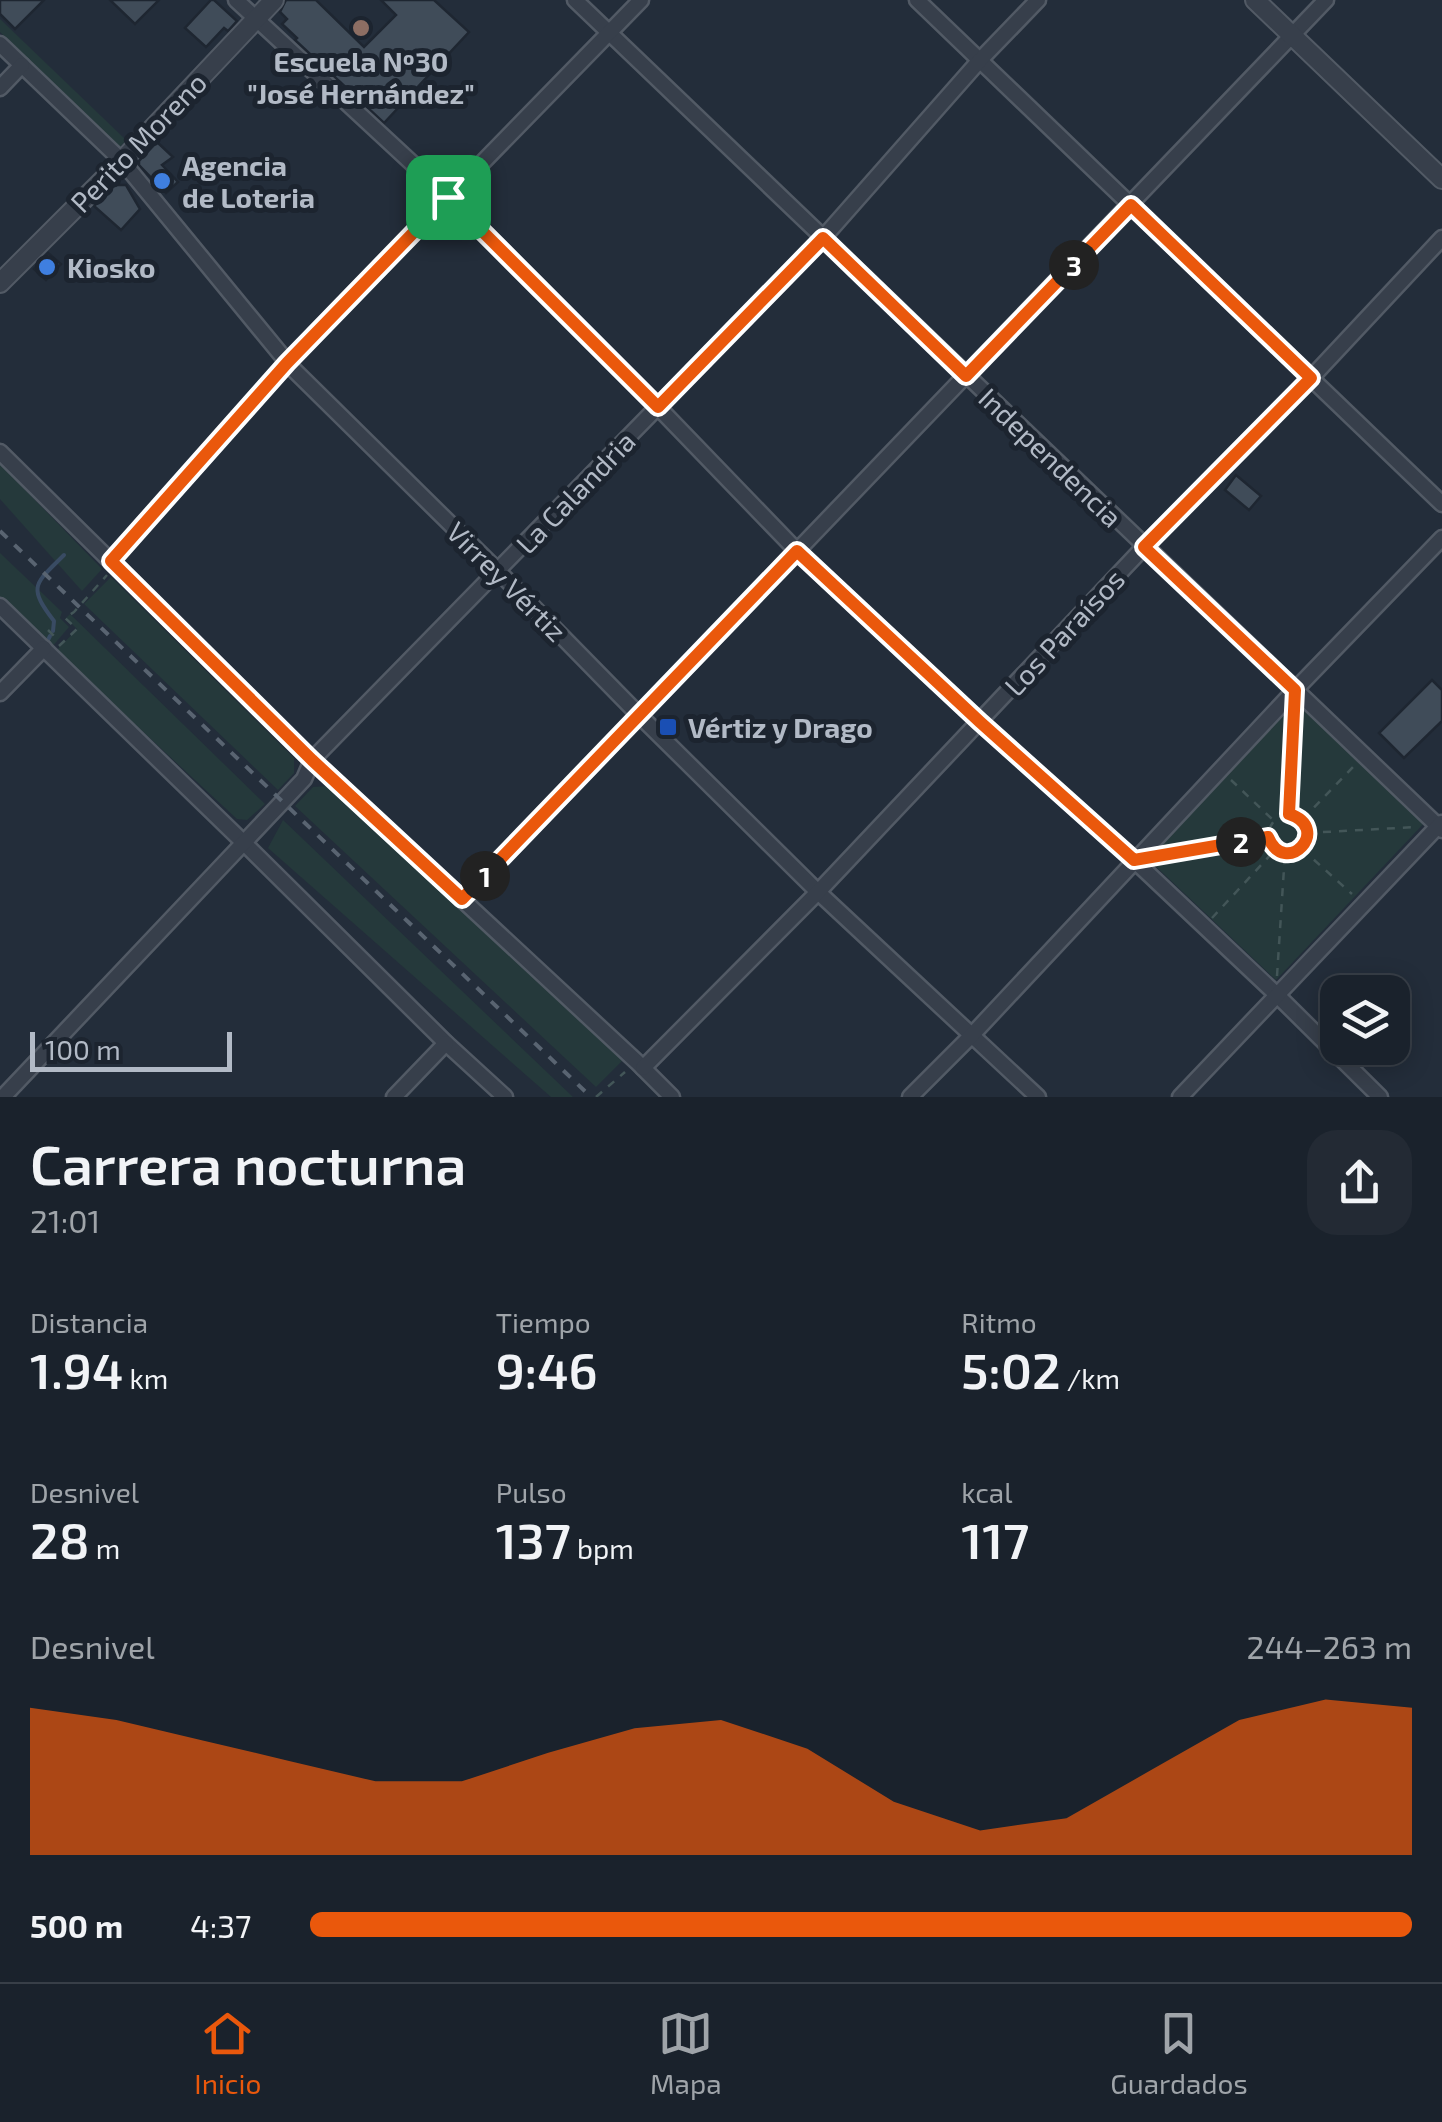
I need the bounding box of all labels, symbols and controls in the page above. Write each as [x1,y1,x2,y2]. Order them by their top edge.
marker: Escuela Nº30 "José Hernández" [350,17,372,39]
place label: Escuela Nº30 "José Hernández" [247,44,475,110]
street label: Perito Moreno [63,65,213,219]
place label: Agencia de Loteria [182,148,315,214]
pin [406,155,491,240]
marker: Agencia de Loteria [151,170,173,192]
icon: arrive [421,170,476,225]
pin: 3 [1049,240,1099,290]
text: 3 [1066,248,1082,282]
place label: Kiosko [67,250,156,284]
marker: Kiosko [36,256,58,278]
street label: Independencia [972,380,1130,534]
street label: La Calandria [508,424,642,560]
street label: Virrey Vértiz [440,514,574,648]
street label: Los Paraísos [997,562,1131,702]
place label: Vértiz y Drago [688,710,873,744]
marker: Vértiz y Drago [657,716,679,738]
pin: 2 [1216,817,1266,867]
text: 2 [1233,825,1249,859]
pin: 1 [460,851,510,901]
text: 1 [479,859,491,893]
map controls [1320,975,1410,1065]
button: layers [1320,975,1410,1065]
scale bar [30,1027,232,1072]
text: 100 m [45,1032,121,1066]
text: Carrera nocturna [30,1130,466,1196]
button: share [1307,1130,1412,1235]
text: 21:01 [30,1201,100,1239]
text: Distancia [30,1305,148,1339]
text: Tiempo [496,1305,591,1339]
text: Ritmo [961,1305,1037,1339]
text: 1.94 [30,1339,123,1399]
text: 9:46 [496,1339,598,1399]
text: 5:02 [961,1339,1061,1399]
text: km [123,1361,168,1395]
text: /km [1061,1361,1120,1395]
text: Desnivel [30,1475,139,1509]
text: Pulso [496,1475,567,1509]
text: kcal [961,1475,1013,1509]
text: 28 [30,1509,89,1569]
text: 137 [496,1509,571,1569]
text: 117 [961,1509,1029,1569]
text: m [89,1531,120,1565]
text: bpm [571,1531,634,1565]
text: Desnivel [30,1627,155,1665]
text: 244–263 m [1246,1627,1412,1665]
text: 500 m [30,1906,123,1944]
text: 4:37 [190,1906,251,1944]
tab: Inicio [194,2006,261,2100]
tab: Mapa [650,2006,722,2100]
tab: Guardados [1110,2006,1248,2100]

